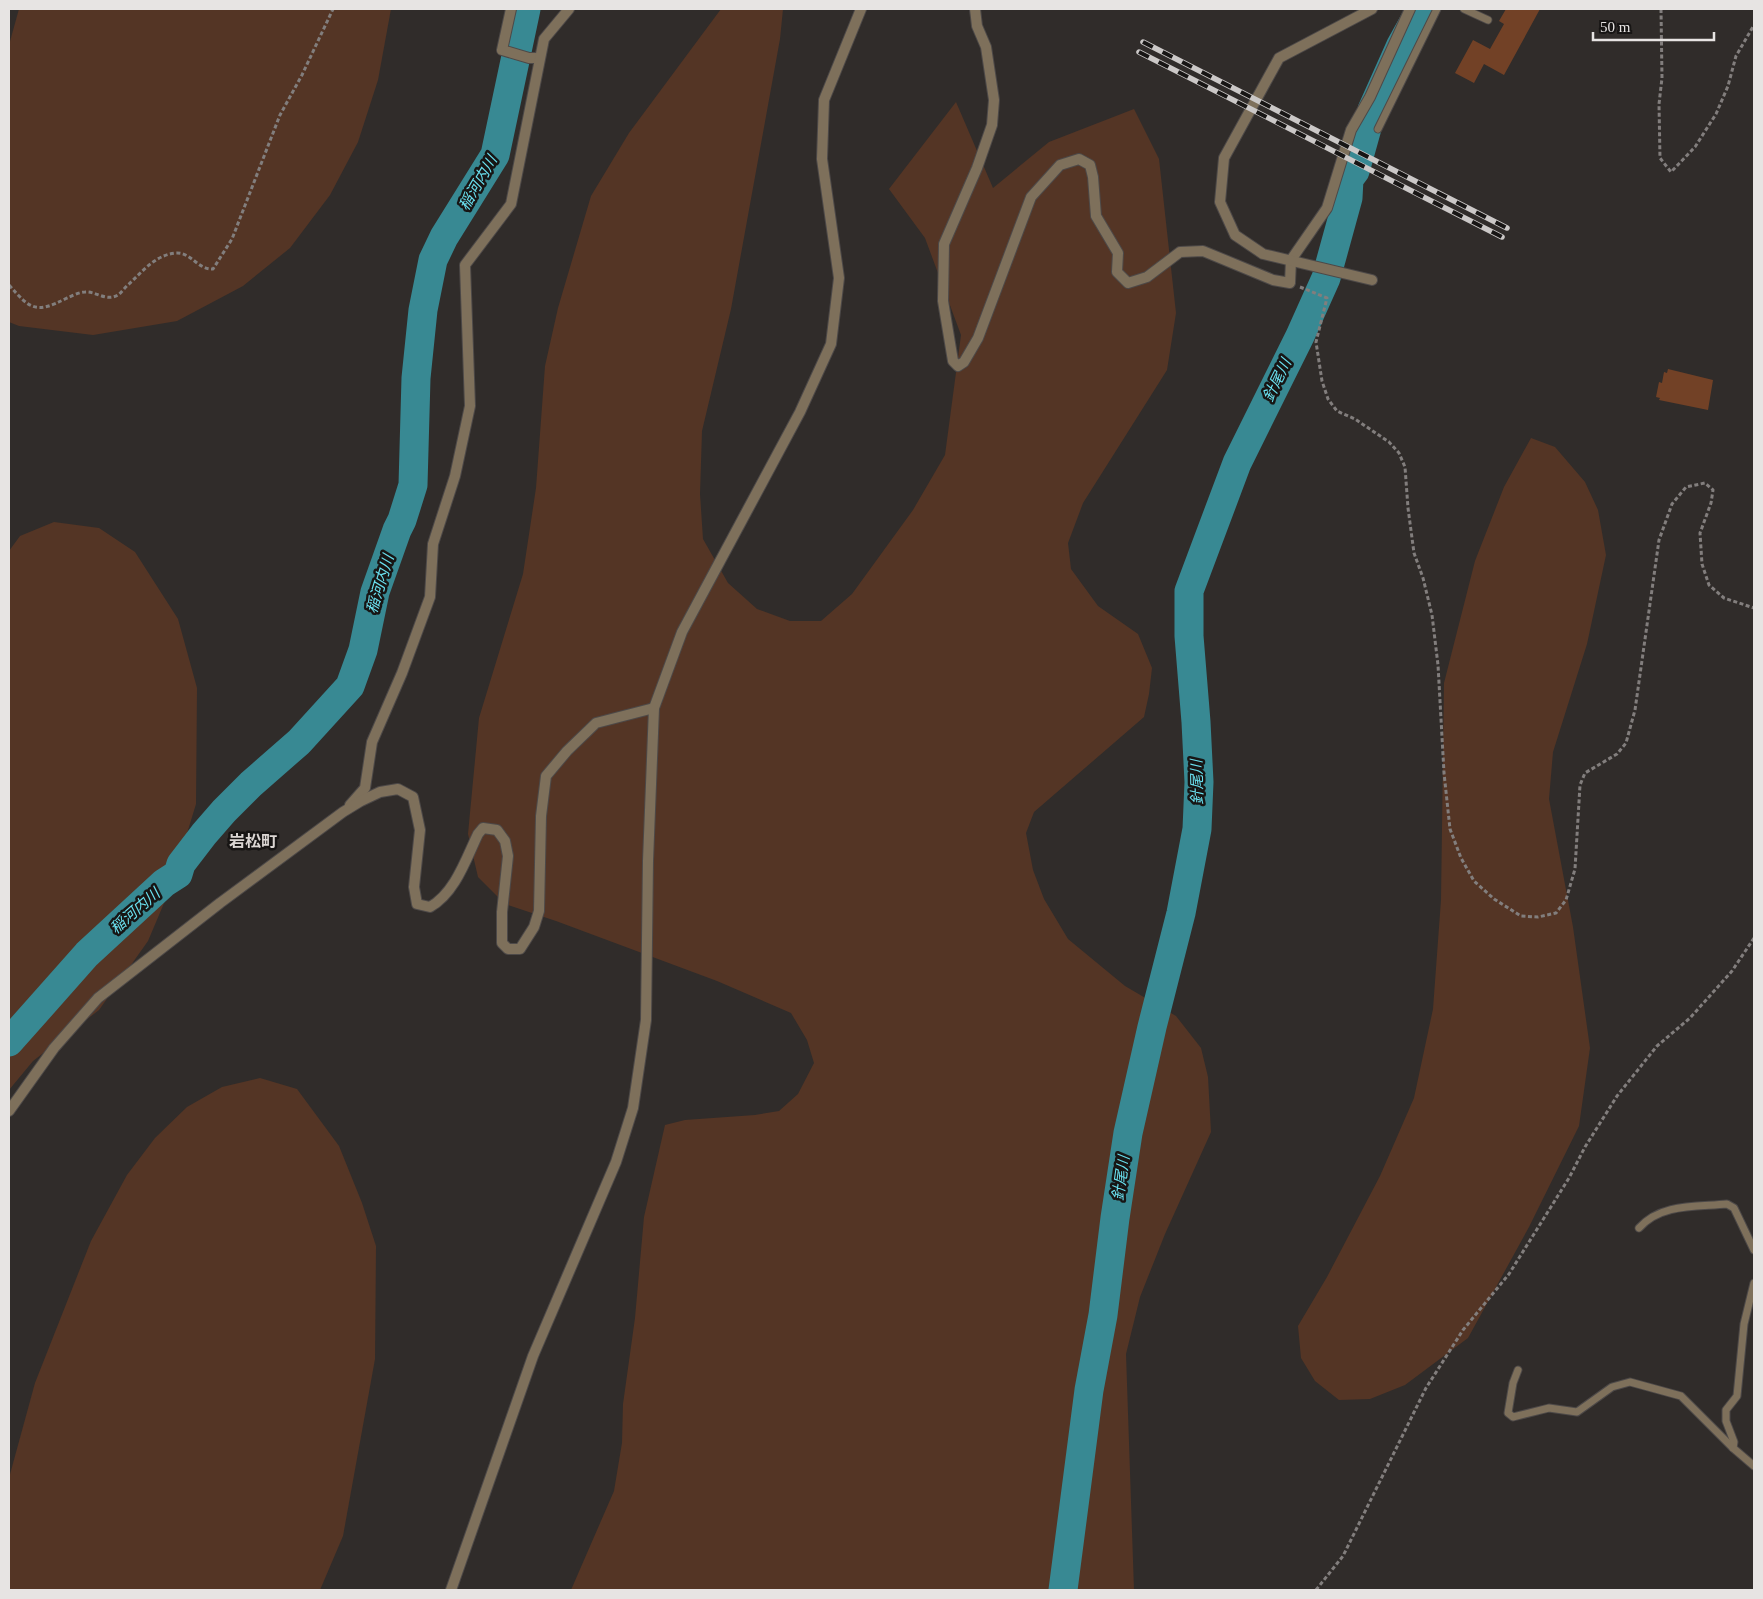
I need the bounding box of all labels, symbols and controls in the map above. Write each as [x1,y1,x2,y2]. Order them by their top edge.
scale bar [1593,10,1714,42]
text: 50 m [1600,19,1631,35]
water label: 稲河内川 [456,151,501,213]
water label: 針尾川 [1260,354,1295,404]
water label: 稲河内川 [364,551,397,615]
water label: 針尾川 [1189,757,1205,805]
district label: 岩松町 [229,833,277,850]
water label: 稲河内川 [107,884,164,937]
water label: 針尾川 [1110,1153,1132,1201]

